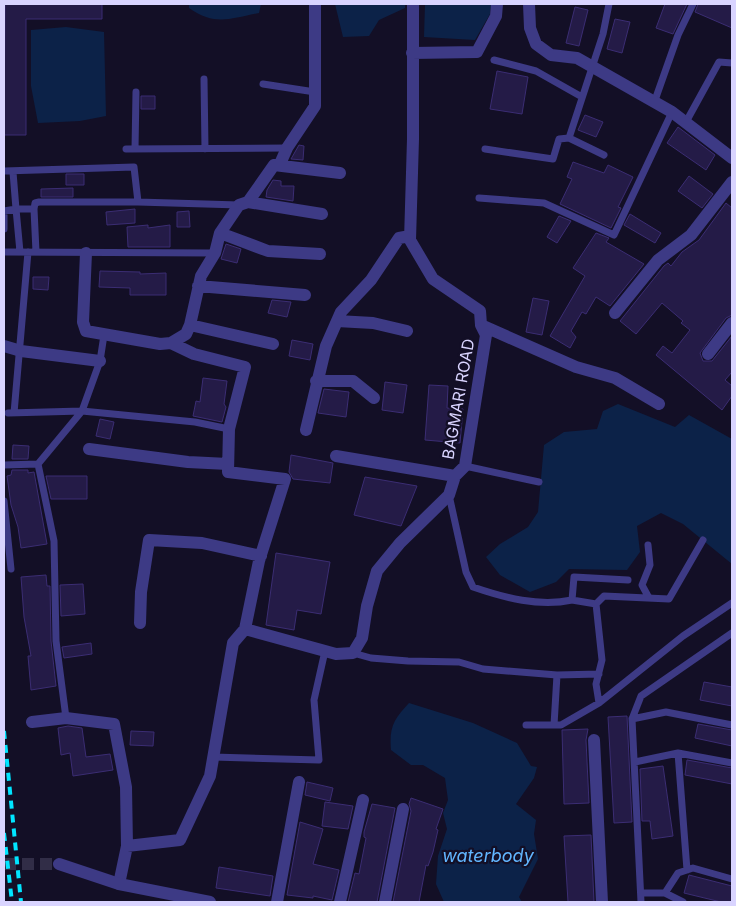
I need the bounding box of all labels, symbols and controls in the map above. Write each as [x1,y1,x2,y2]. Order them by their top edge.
street label: BAGMARI ROAD [438,337,478,461]
water label: waterbody [442,845,535,866]

